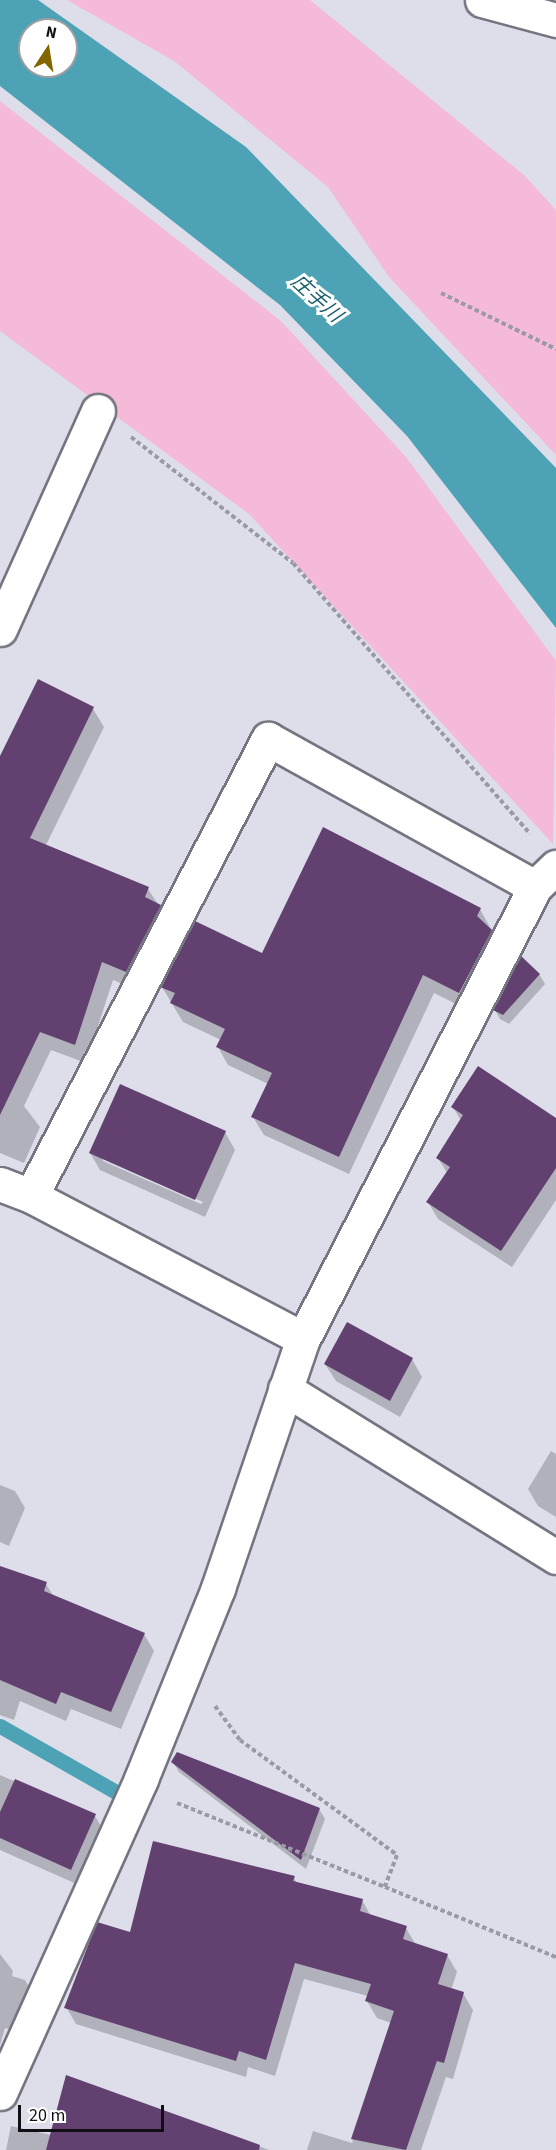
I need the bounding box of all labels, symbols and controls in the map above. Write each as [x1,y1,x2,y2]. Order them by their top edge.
north arrow [18,18,78,78]
text: N [44,20,59,44]
water label: 庄手川 [286,270,346,328]
scale bar [21,2093,166,2131]
text: 20 m [29,2103,65,2128]

